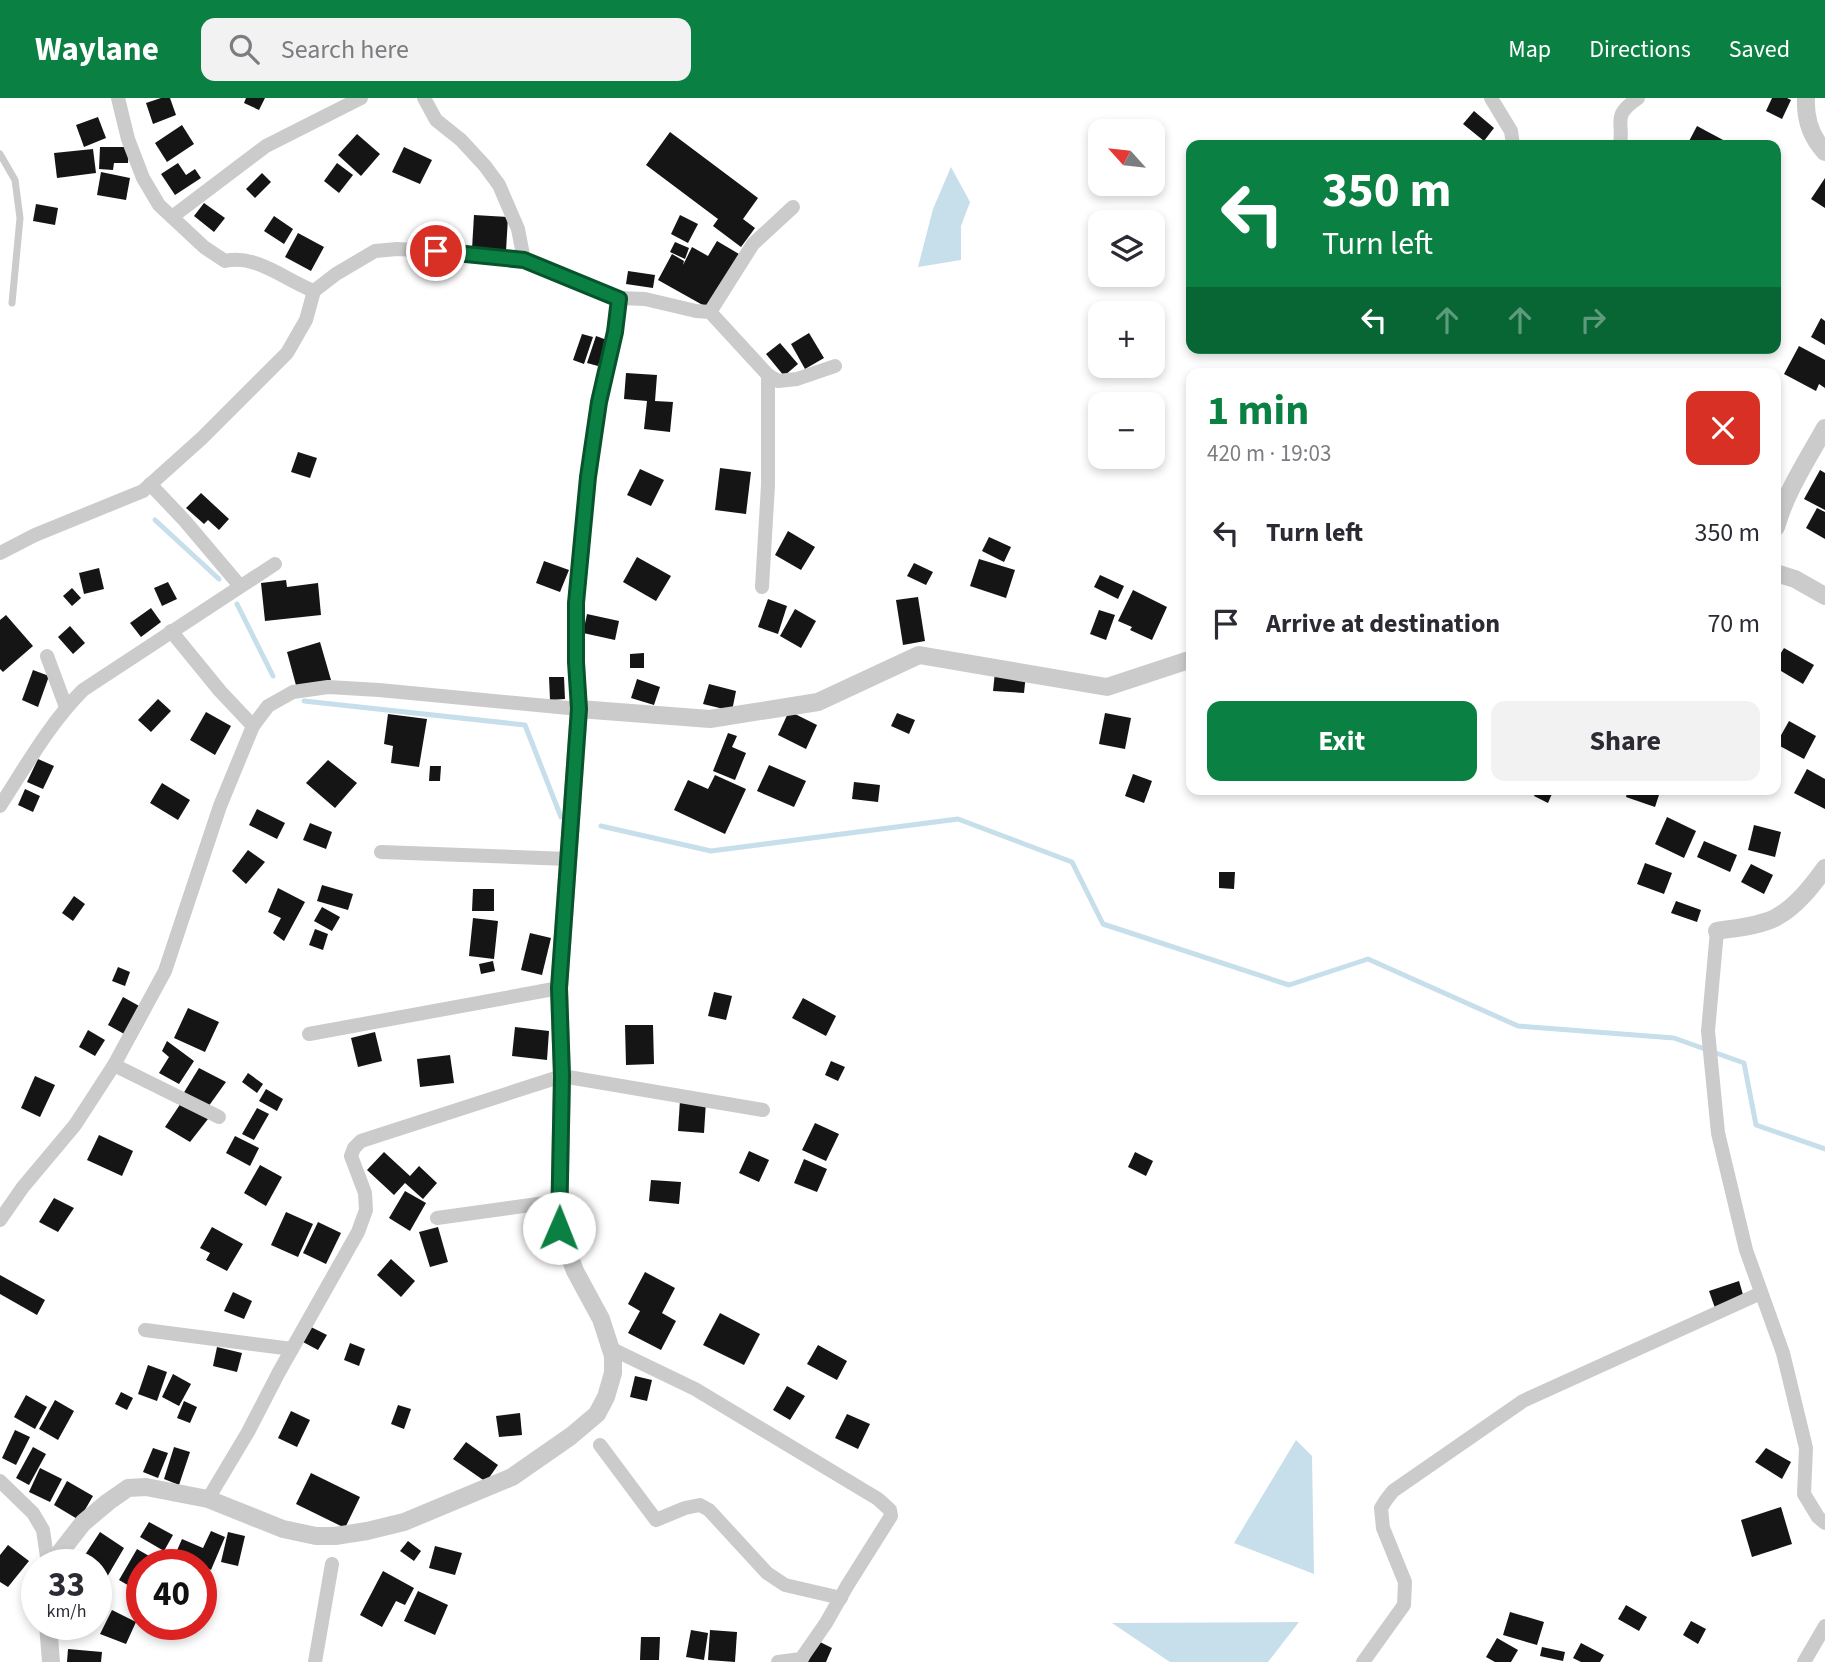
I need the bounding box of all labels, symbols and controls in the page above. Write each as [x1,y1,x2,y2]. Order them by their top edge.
search box [201,18,691,81]
text: Waylane [35,26,159,73]
icon: search [225,30,263,68]
text: Search here [281,31,409,68]
text: Map [1508,32,1551,67]
text: Directions [1589,32,1691,67]
text: Saved [1729,32,1790,67]
north arrow [1088,119,1166,196]
map controls [1088,119,1165,469]
text: 350 m [1322,156,1451,226]
icon: left [1207,168,1298,259]
button: layers [1088,210,1165,287]
pin [406,221,466,281]
text: Turn left [1322,221,1433,267]
icon: arrive [417,232,455,270]
button: + [1088,301,1165,378]
icon: left [1355,301,1393,339]
icon: ahead [1428,301,1466,339]
icon: ahead [1501,301,1539,339]
icon: right [1574,301,1612,339]
text: 1 min [1207,381,1309,441]
button: close [1686,391,1760,465]
button: − [1088,392,1165,469]
text: 420 m · 19:03 [1207,437,1331,470]
icon: left [1207,514,1245,552]
text: Turn left [1266,514,1363,551]
text: 350 m [1694,514,1760,551]
icon: arrive [1207,605,1245,643]
text: Arrive at destination [1266,605,1500,642]
text: 70 m [1707,605,1760,642]
button: Exit [1207,701,1477,781]
button: Share [1491,701,1760,781]
position arrow [522,1191,596,1265]
speed limit sign: 40 [126,1549,217,1640]
text: 33 [48,1560,85,1610]
text: km/h [47,1599,86,1624]

